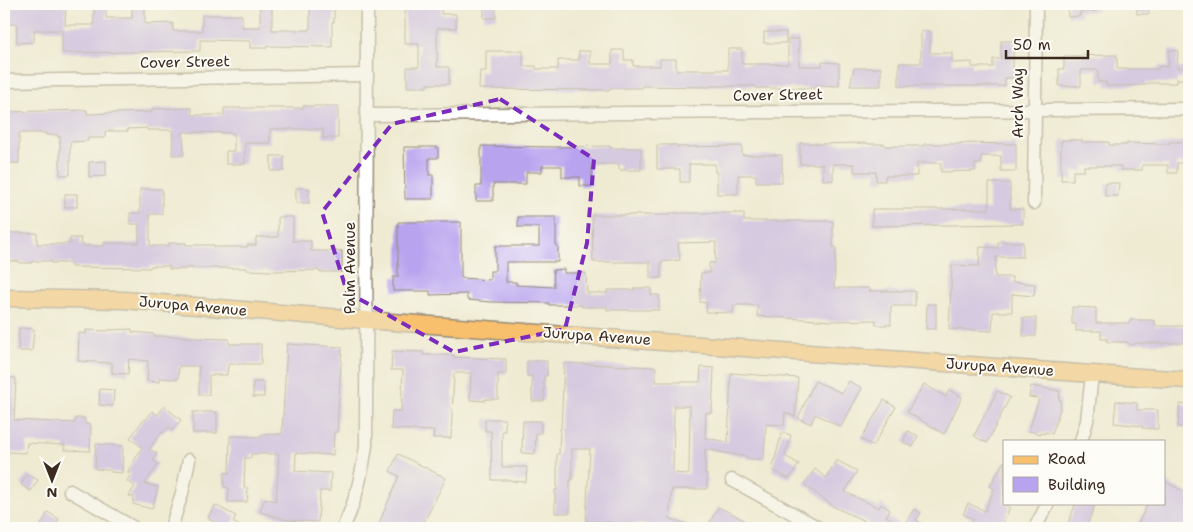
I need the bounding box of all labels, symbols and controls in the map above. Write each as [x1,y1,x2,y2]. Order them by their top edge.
scale bar [1006,28,1088,60]
text: 50 m [1013,35,1051,55]
street label: Cover Street [140,51,230,73]
street label: Arch Way [1008,68,1028,138]
street label: Cover Street [733,84,823,106]
street label: Palm Avenue [340,222,360,314]
street label: Jurupa Avenue [138,291,248,321]
street label: Jurupa Avenue [542,322,652,350]
street label: Jurupa Avenue [945,353,1055,381]
legend [1003,440,1166,504]
text: Road [1048,449,1086,469]
north arrow [28,454,78,504]
text: Building [1048,475,1105,495]
text: N [46,484,58,502]

